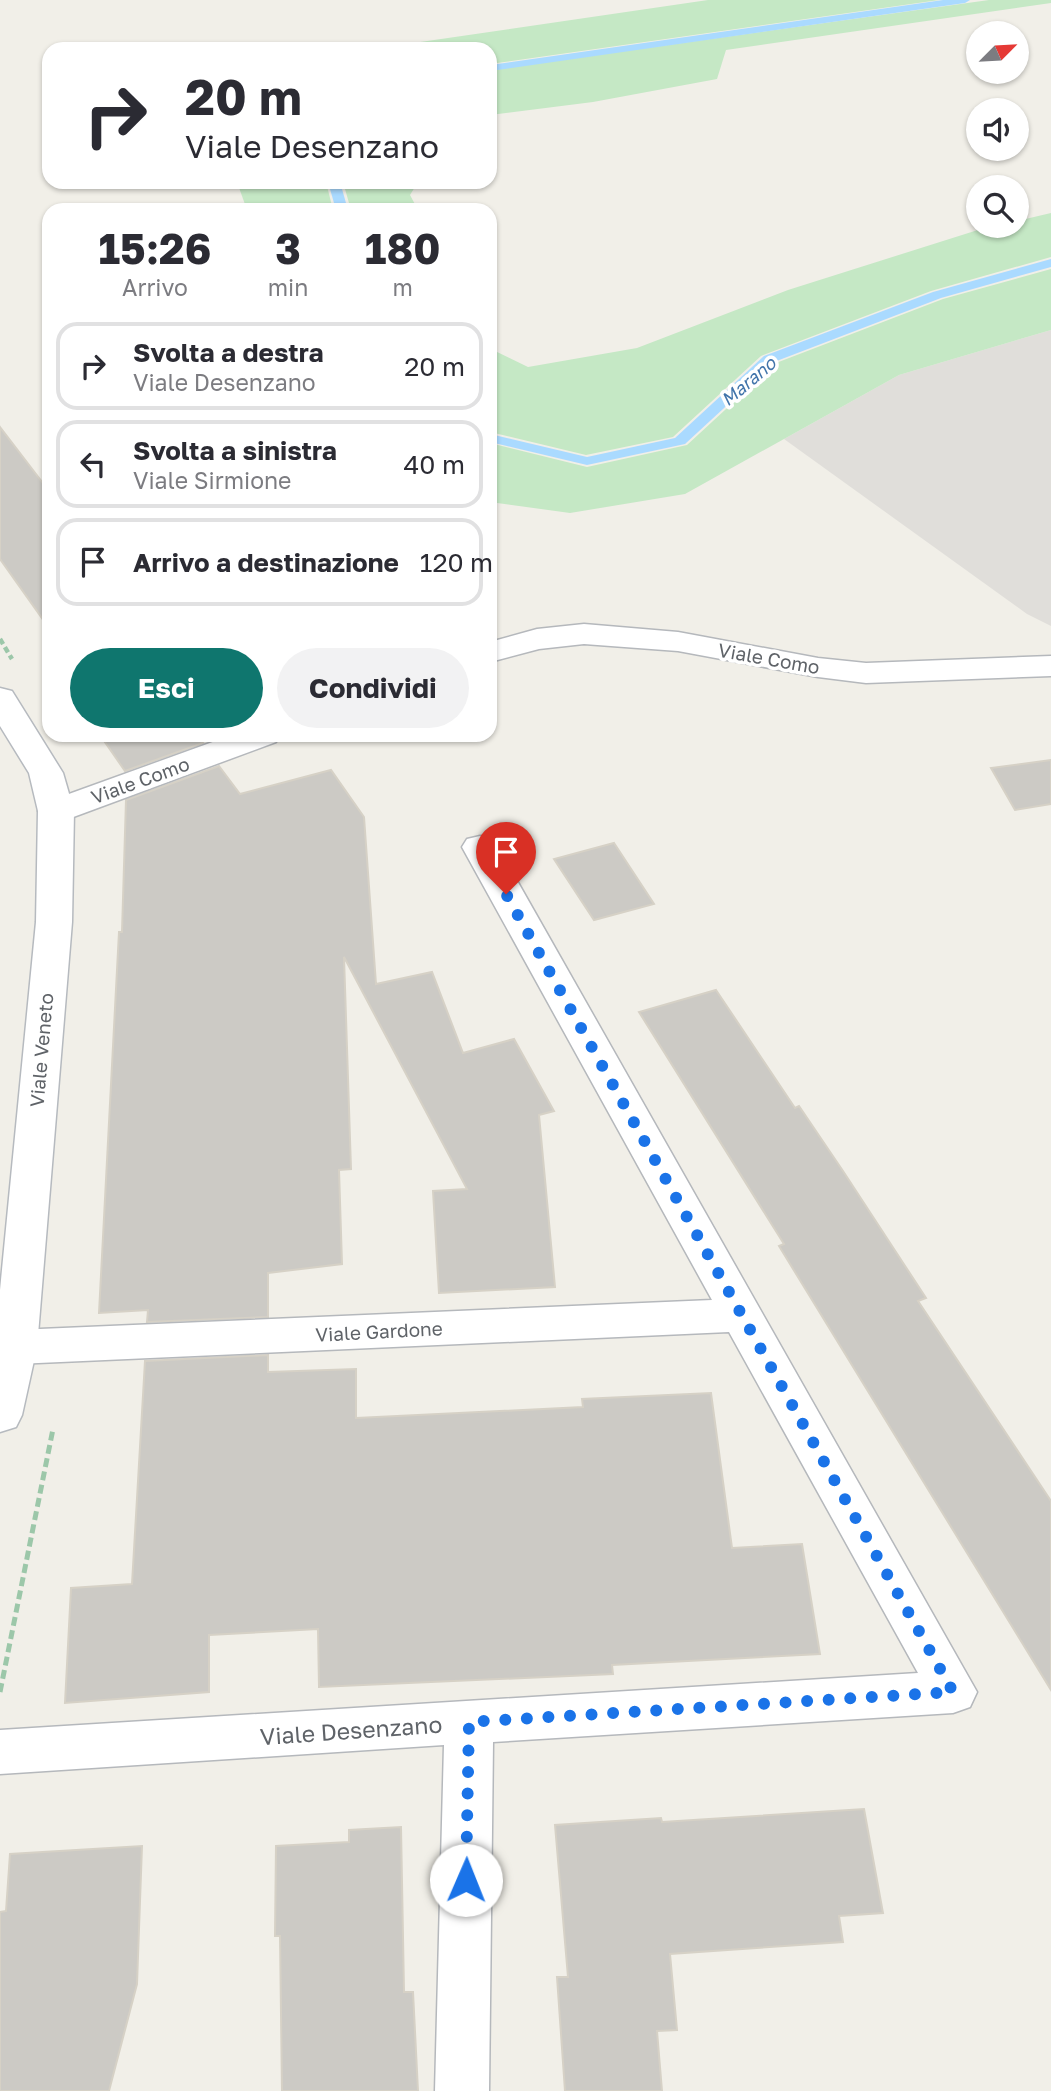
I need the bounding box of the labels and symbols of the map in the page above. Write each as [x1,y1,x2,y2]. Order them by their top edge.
north arrow [966,21,1029,84]
water label: Marano [716,351,781,410]
street label: Viale Como [716,638,822,678]
street label: Viale Como [88,752,192,808]
pin [476,822,536,894]
street label: Viale Veneto [25,992,57,1108]
street label: Viale Gardone [315,1316,443,1346]
street label: Viale Desenzano [259,1710,443,1750]
position arrow [429,1843,503,1917]

